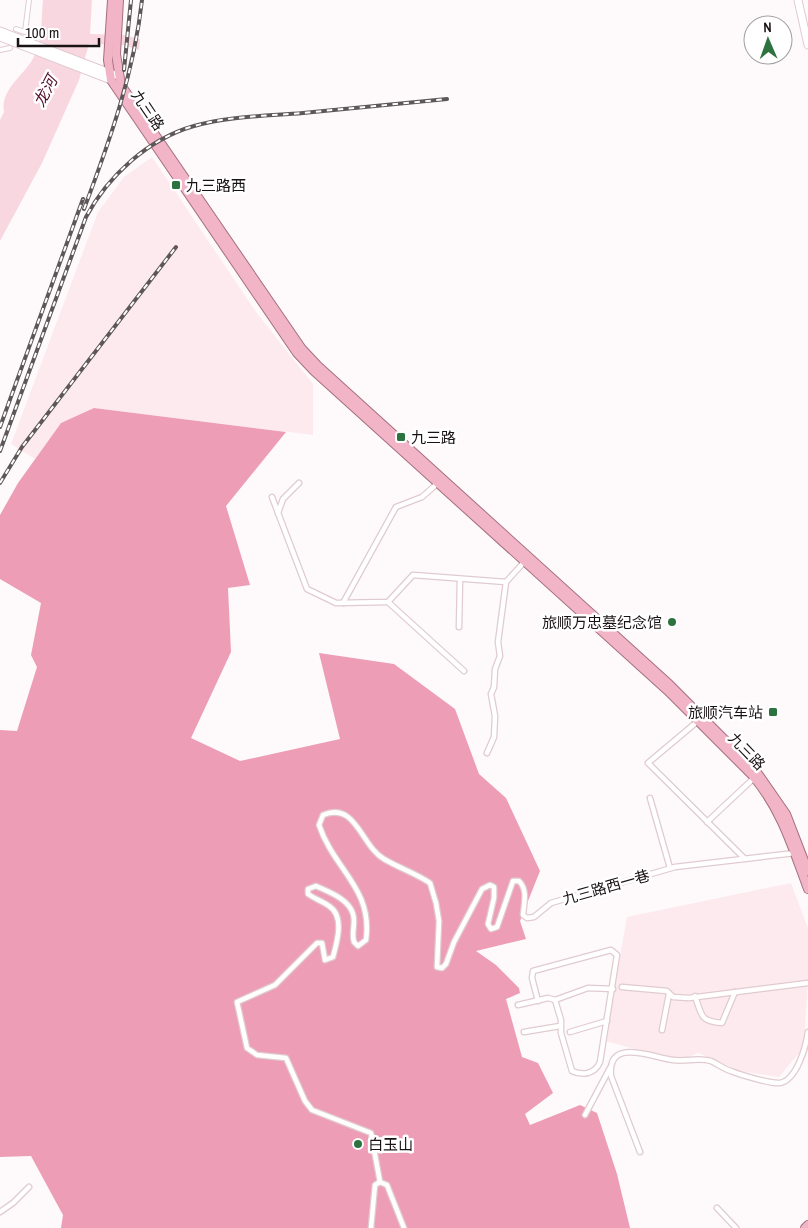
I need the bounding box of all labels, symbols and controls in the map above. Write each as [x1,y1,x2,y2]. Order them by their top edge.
scale bar [18,15,99,47]
north arrow [743,15,793,65]
text: N [763,18,772,36]
text: 100 m [25,22,59,43]
water label: 龙河 [28,69,64,110]
street label: 九三路 [127,85,169,135]
place label: 九三路西 [186,175,246,196]
marker: 九三路西 [170,179,182,191]
place label: 九三路 [411,427,456,448]
marker: 九三路 [395,431,407,443]
place label: 旅顺万忠墓纪念馆 [542,612,662,633]
marker: 旅顺万忠墓纪念馆 [666,616,678,628]
place label: 旅顺汽车站 [688,702,763,723]
marker: 旅顺汽车站 [767,706,779,718]
street label: 九三路 [724,728,770,774]
street label: 九三路西一巷 [560,865,652,909]
place label: 白玉山 [368,1134,413,1155]
marker: 白玉山 [352,1138,364,1150]

